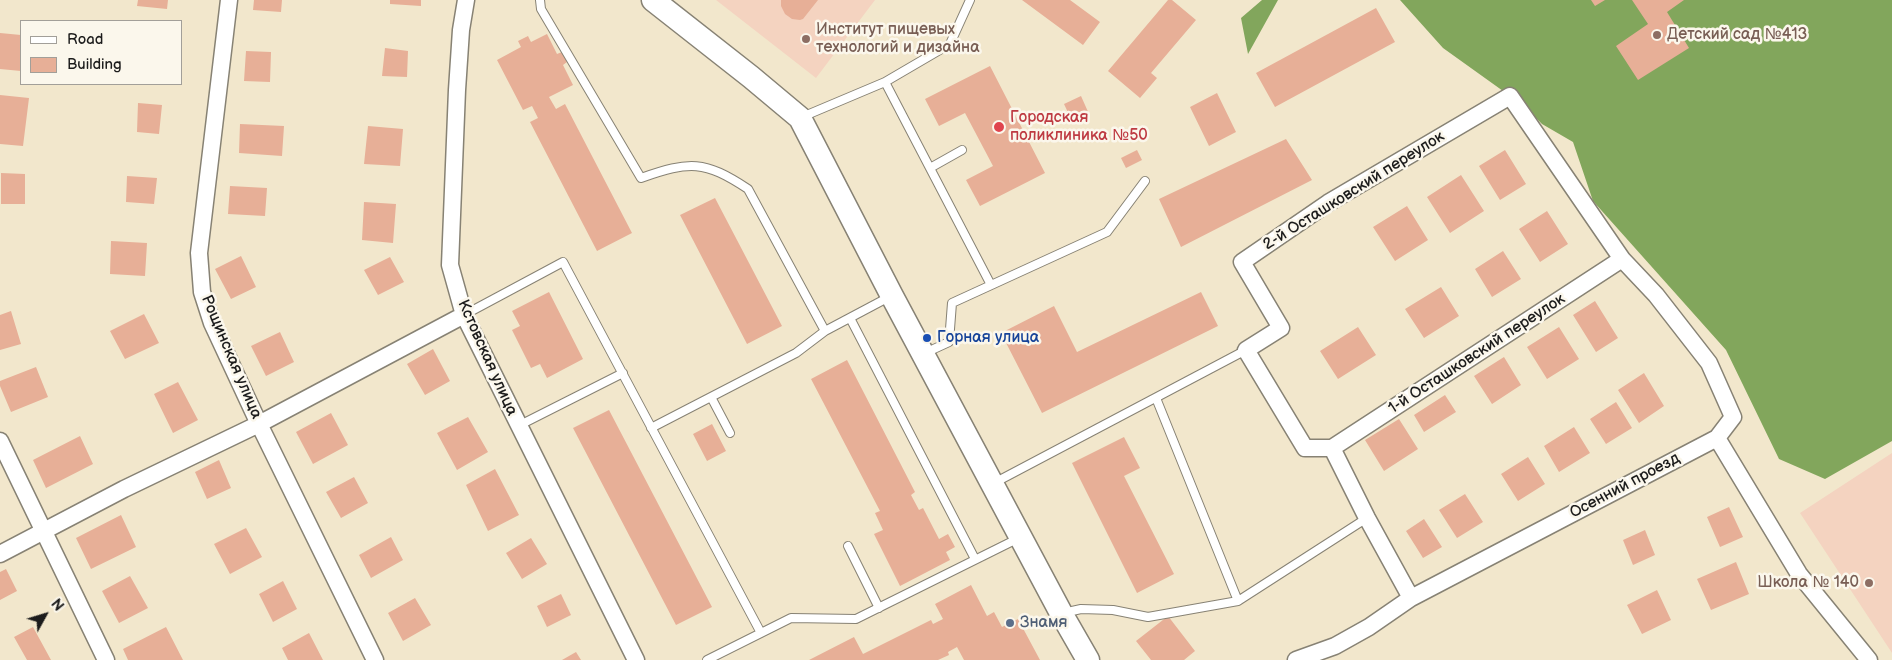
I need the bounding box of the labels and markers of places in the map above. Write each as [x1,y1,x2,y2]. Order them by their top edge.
place label: Институт пищевых технологий и дизайна [816,20,980,58]
place label: Детский сад №413 [1667,25,1807,45]
marker: Детский сад №413 [1651,29,1663,41]
marker: Институт пищевых технологий и дизайна [800,33,812,45]
place label: Городская поликлиника №50 [1010,108,1148,146]
marker: Городская поликлиника №50 [992,120,1006,134]
place label: Горная улица [937,328,1039,348]
marker: Горная улица [921,332,933,344]
place label: Школа № 140 [1757,573,1859,593]
marker: Школа № 140 [1863,577,1875,589]
place label: Знамя [1020,613,1067,633]
marker: Знамя [1004,617,1016,629]

